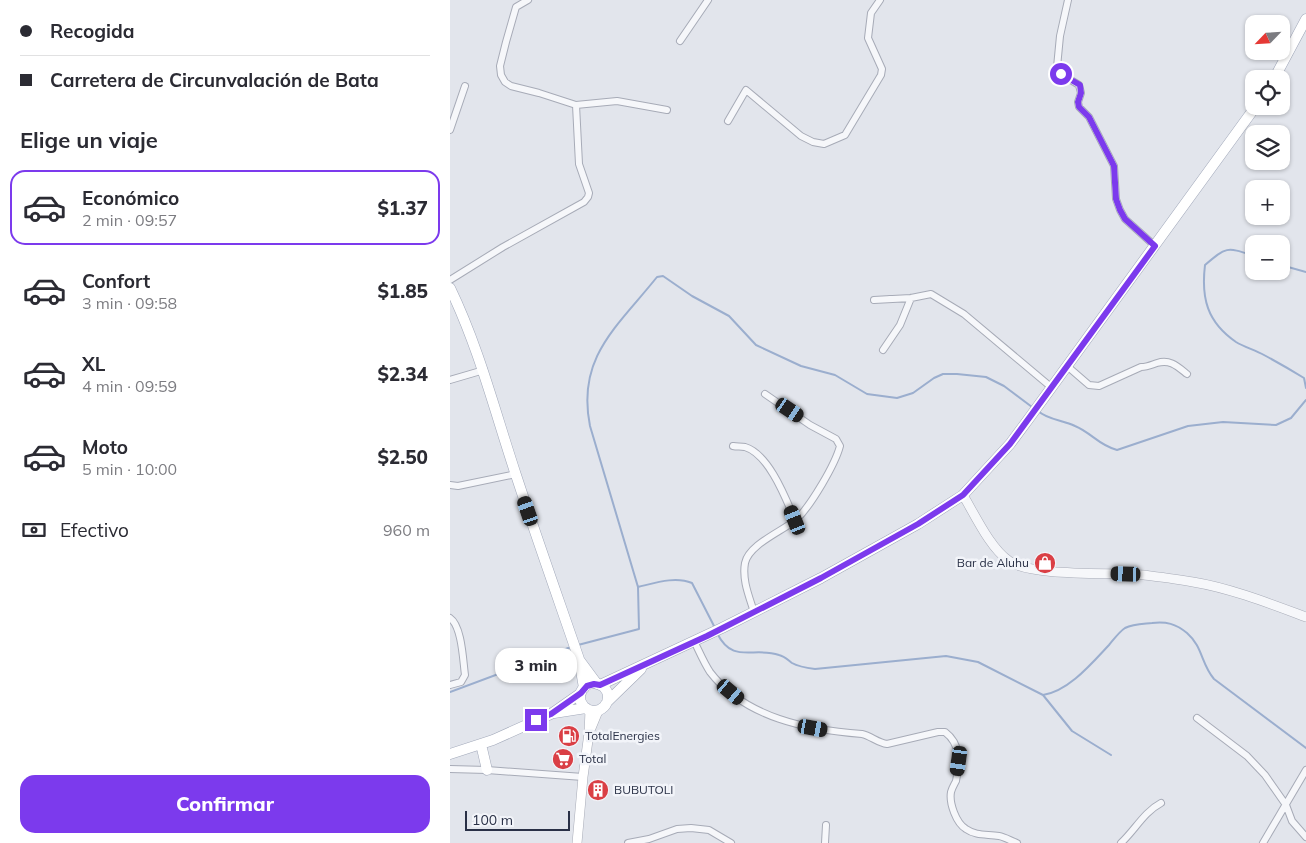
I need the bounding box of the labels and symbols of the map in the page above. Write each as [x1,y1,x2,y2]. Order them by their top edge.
north arrow [1245,15,1290,60]
route start [1050,63,1072,85]
car [773,395,806,425]
car [516,494,539,528]
car [782,503,807,537]
shop icon: Bar de Aluhu [1033,551,1057,575]
place label: Bar de Aluhu [957,555,1029,570]
car [1110,566,1141,582]
callout: 3 min [495,648,577,682]
car [714,677,747,707]
route end [525,709,547,731]
car [796,718,829,738]
fuel station icon: TotalEnergies [557,724,581,748]
place label: TotalEnergies [585,728,660,743]
car [949,745,968,777]
supermarket icon: Total [551,747,575,771]
place label: Total [579,751,606,766]
building icon: BUBUTOLI [586,778,610,802]
place label: BUBUTOLI [614,782,673,797]
scale bar [465,808,570,831]

